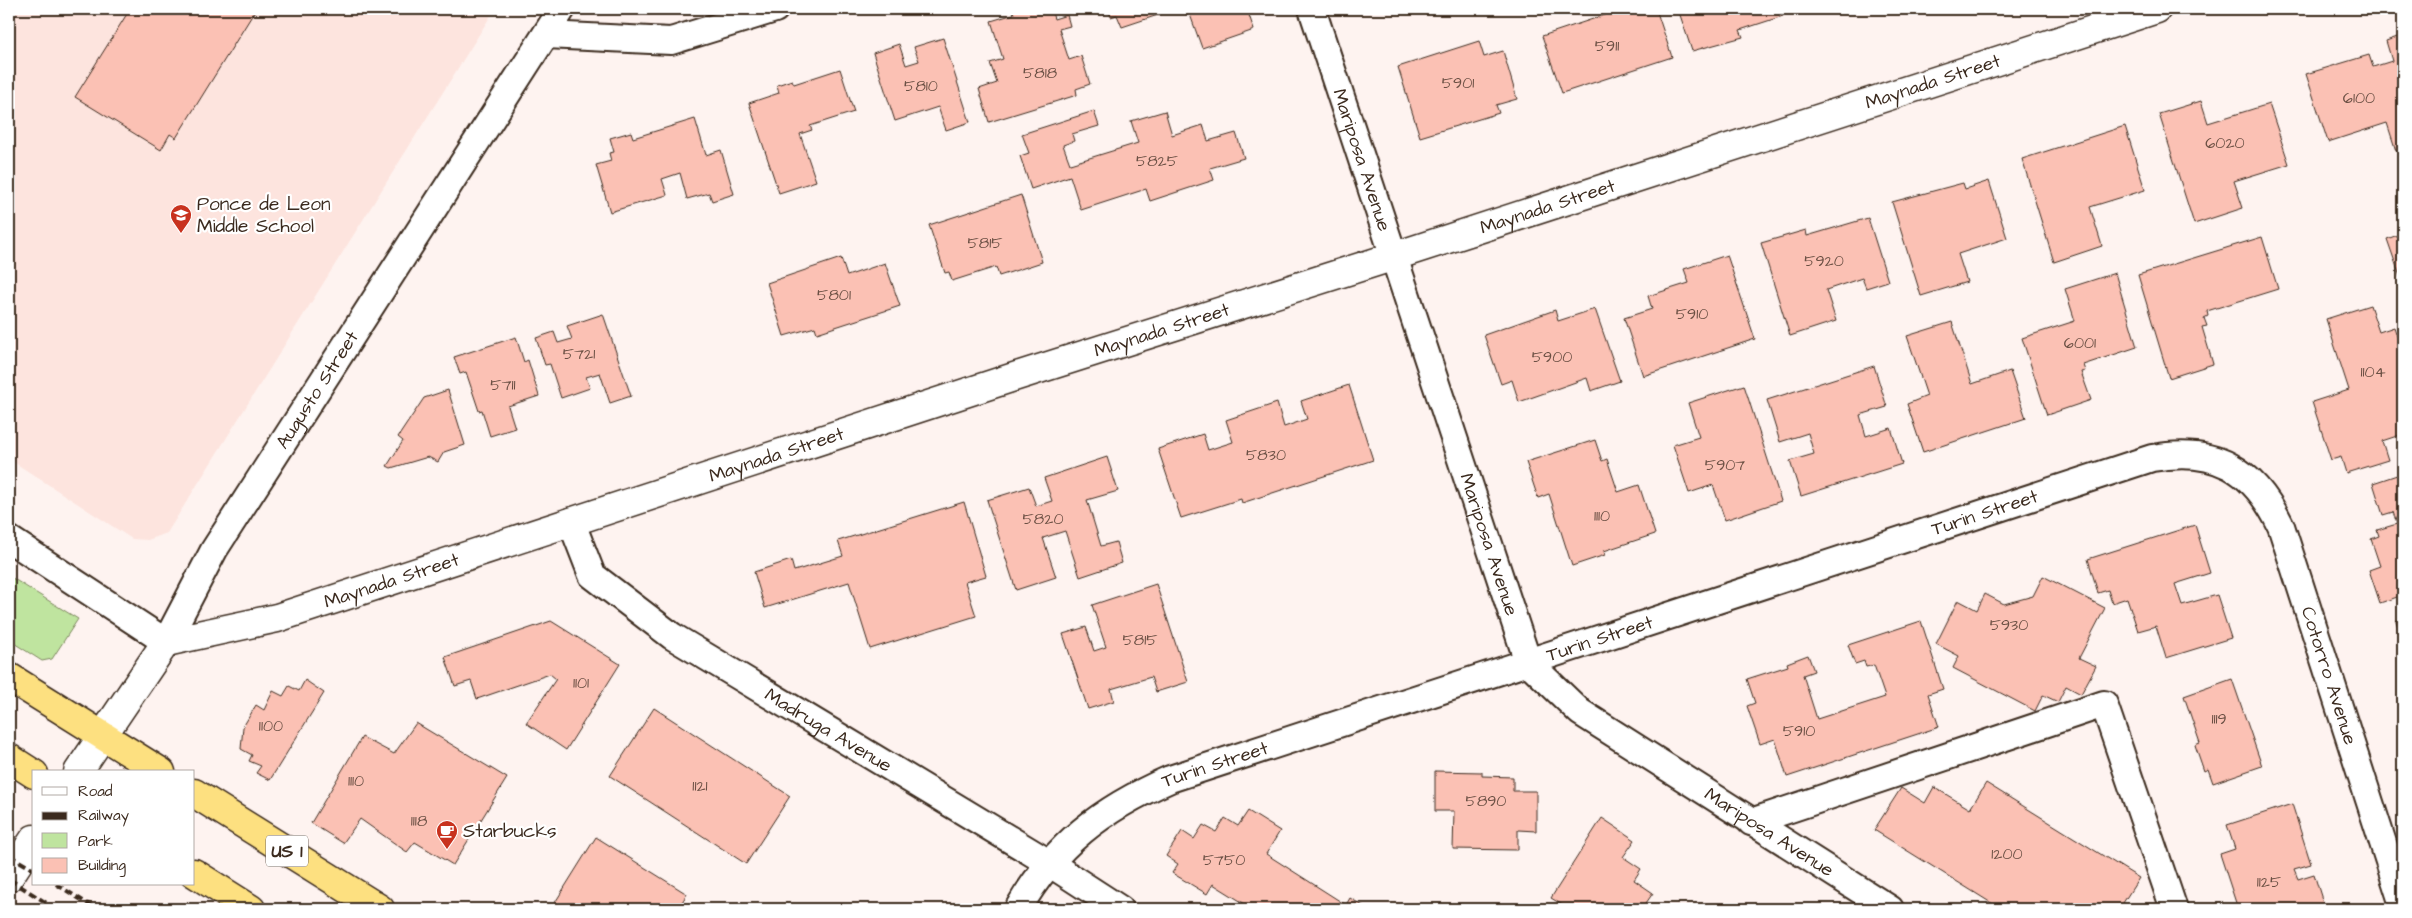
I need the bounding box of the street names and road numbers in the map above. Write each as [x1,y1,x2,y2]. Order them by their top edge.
street label: Maynada Street [1862,47,2004,116]
street label: Mariposa Avenue [1326,85,1398,235]
street label: Maynada Street [1476,172,1619,241]
street label: Maynada Street [1091,296,1233,364]
street label: Augusto Street [269,325,365,454]
street label: Maynada Street [705,420,848,489]
street label: Mariposa Avenue [1453,470,1525,619]
street label: Turin Street [1928,483,2042,543]
street label: Maynada Street [320,546,463,615]
street label: Cotorro Avenue [2294,603,2364,748]
street label: Turin Street [1543,608,1657,669]
street label: Madruga Avenue [760,681,897,779]
street label: Turin Street [1157,734,1272,795]
street label: Mariposa Avenue [1699,781,1839,883]
road number: US 1 [266,836,308,866]

